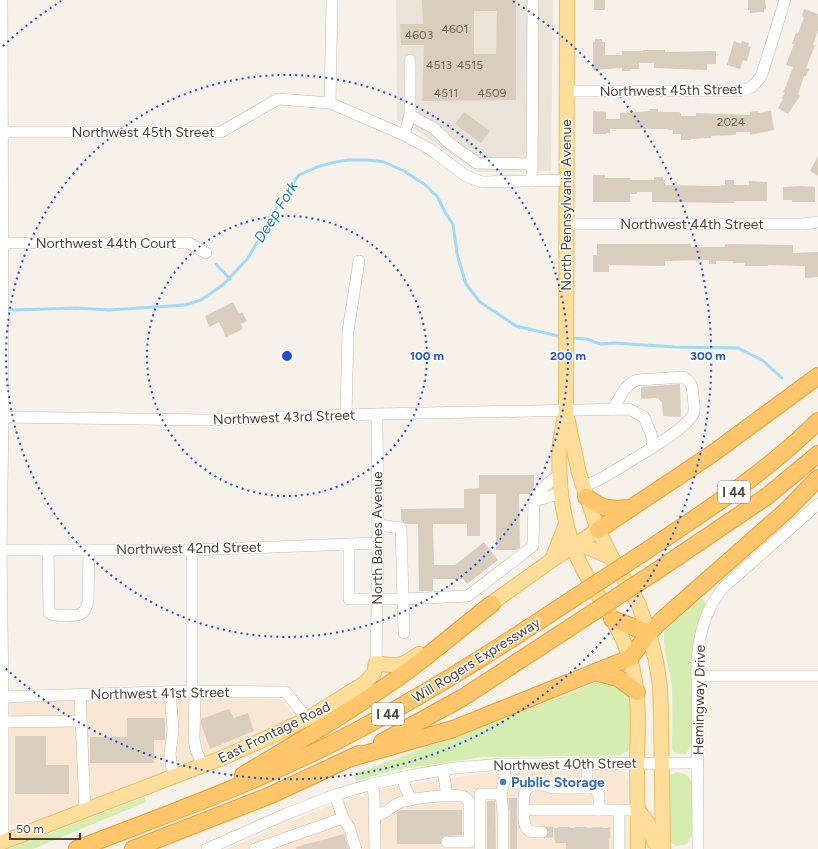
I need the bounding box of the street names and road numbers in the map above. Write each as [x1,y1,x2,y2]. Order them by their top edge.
street label: Northwest 45th Street [599,81,743,100]
street label: North Pennsylvania Avenue [558,119,575,291]
street label: Northwest 45th Street [72,124,214,141]
street label: Northwest 44th Street [620,216,764,233]
street label: Northwest 44th Court [36,235,176,252]
street label: Northwest 43rd Street [213,407,355,428]
street label: North Barnes Avenue [369,471,386,605]
road number: I 44 [718,481,750,503]
street label: Northwest 42nd Street [116,539,262,558]
street label: Will Rogers Expressway [409,614,544,707]
street label: Hemingway Drive [690,644,709,755]
street label: Northwest 41st Street [90,684,230,703]
street label: East Frontage Road [215,698,333,767]
road number: I 44 [372,703,404,725]
street label: Northwest 40th Street [493,755,637,774]

